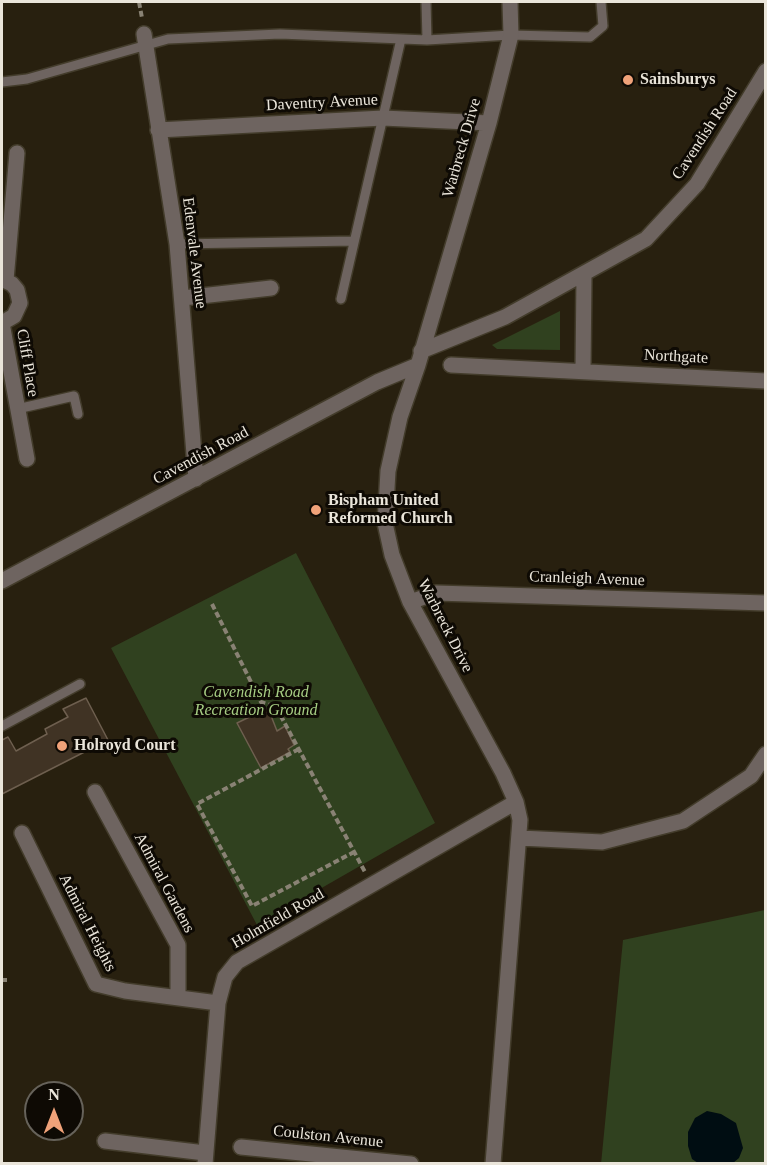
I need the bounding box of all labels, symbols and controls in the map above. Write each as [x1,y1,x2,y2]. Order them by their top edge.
place label: Sainsburys [640,70,716,90]
marker: Sainsburys [621,73,635,87]
street label: Cavendish Road [668,85,742,183]
street label: Daventry Avenue [266,90,378,116]
street label: Warbreck Drive [439,96,485,200]
street label: Edenvale Avenue [178,196,210,310]
street label: Cliff Place [12,328,42,398]
street label: Northgate [644,346,708,368]
street label: Cavendish Road [150,423,252,489]
place label: Bispham United Reformed Church [328,491,453,529]
marker: Bispham United Reformed Church [309,503,323,517]
street label: Cranleigh Avenue [529,567,645,591]
street label: Warbreck Drive [413,576,477,676]
park label: Cavendish Road Recreation Ground [195,683,317,721]
place label: Holroyd Court [74,736,175,756]
marker: Holroyd Court [55,739,69,753]
street label: Admiral Gardens [130,830,198,936]
street label: Admiral Heights [54,871,120,975]
street label: Holmfield Road [228,885,328,953]
north arrow [24,1081,84,1141]
text: N [48,1086,60,1103]
street label: Coulston Avenue [272,1122,384,1152]

